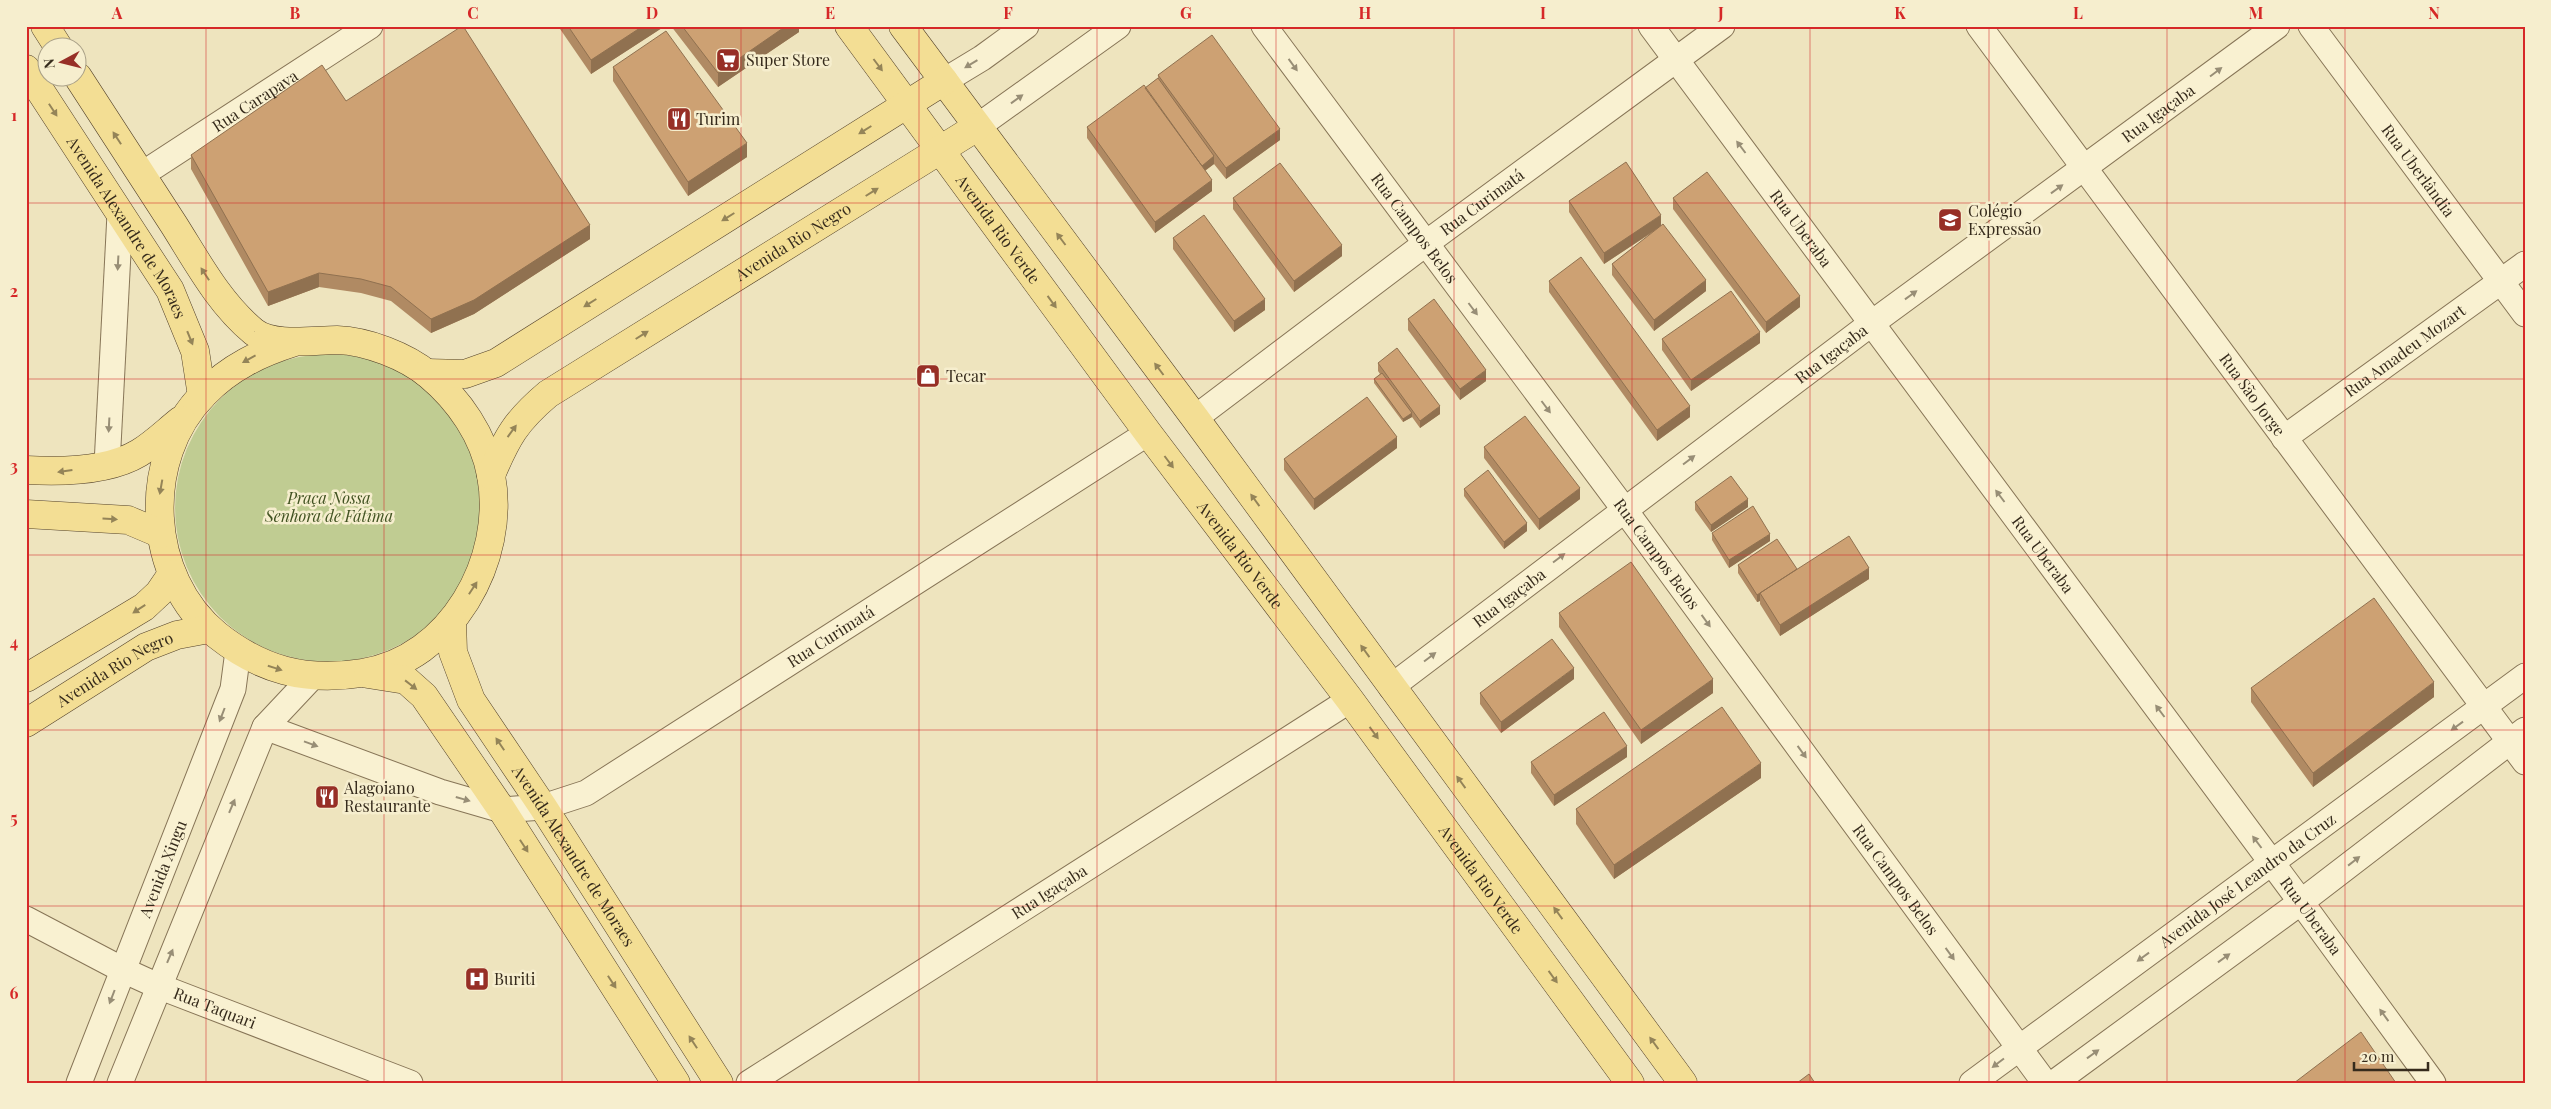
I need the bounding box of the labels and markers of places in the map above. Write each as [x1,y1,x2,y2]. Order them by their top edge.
supermarket icon: Super Store [715,47,741,73]
place label: Super Store [746,49,830,70]
restaurant icon: Turim [666,106,692,132]
place label: Turim [696,108,740,129]
place label: Colégio Expressão [1968,200,2042,239]
school or university icon: Colégio Expressão [1937,207,1963,233]
shop icon: Tecar [915,363,941,389]
place label: Tecar [946,365,986,386]
place label: Alagoiano Restaurante [343,777,431,816]
restaurant icon: Alagoiano Restaurante [314,784,340,810]
hospital icon: Buriti [464,966,490,992]
place label: Buriti [494,968,536,989]

